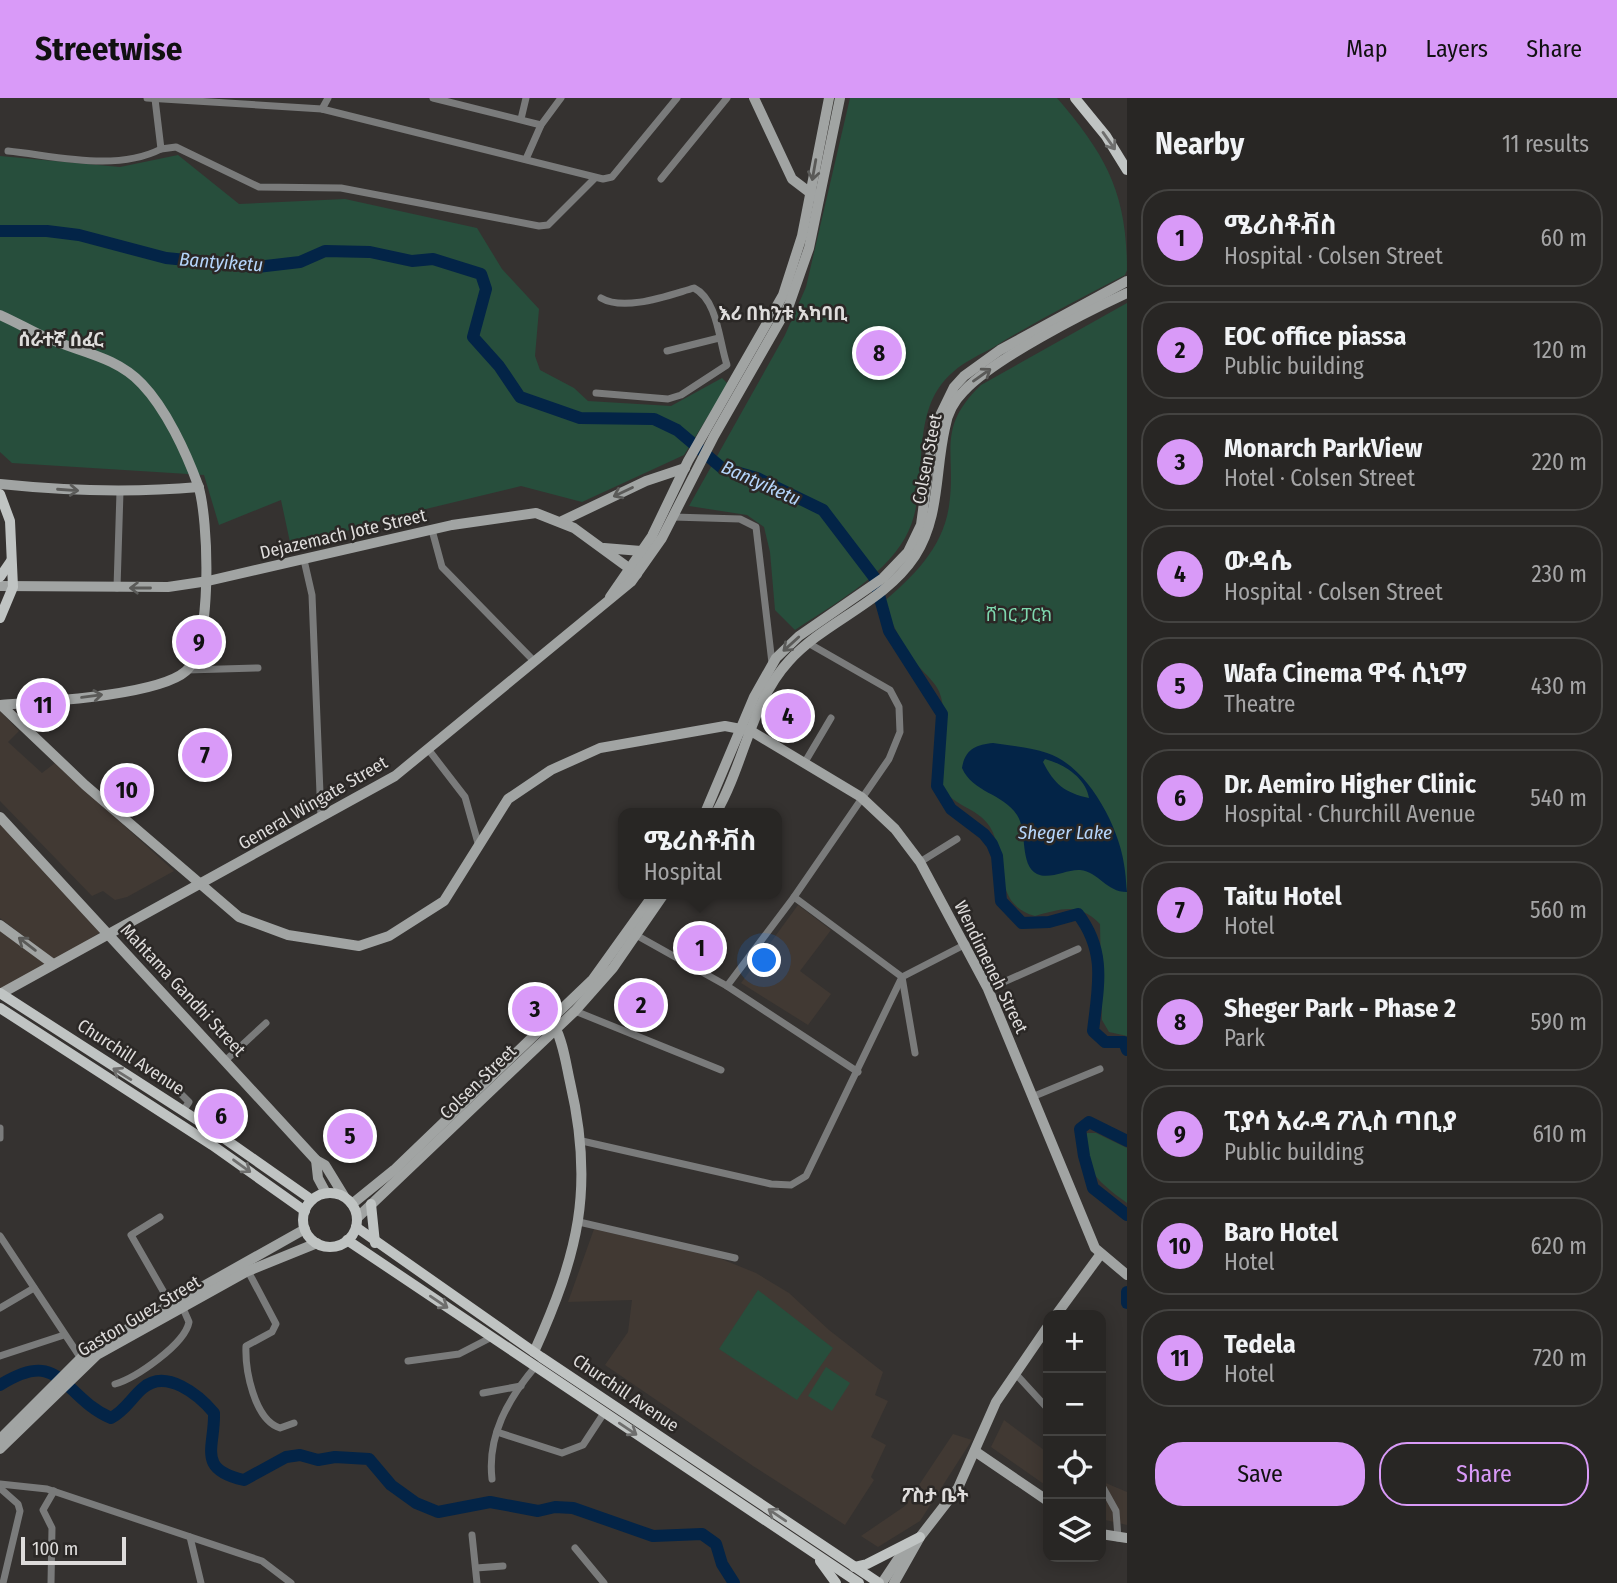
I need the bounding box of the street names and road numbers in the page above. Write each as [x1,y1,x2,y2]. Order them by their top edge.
street label: Colsen Steet [907,412,947,506]
street label: Dejazemach Jote Street [258,504,428,564]
street label: General Wingate Street [235,751,392,855]
street label: Wendimeneh Street [949,897,1033,1037]
street label: Mahtama Gandhi Street [116,919,250,1061]
street label: Churchill Avenue [73,1014,189,1100]
street label: Colsen Street [435,1040,521,1124]
street label: Gaston Guez Street [74,1271,205,1361]
street label: Churchill Avenue [569,1349,683,1437]

